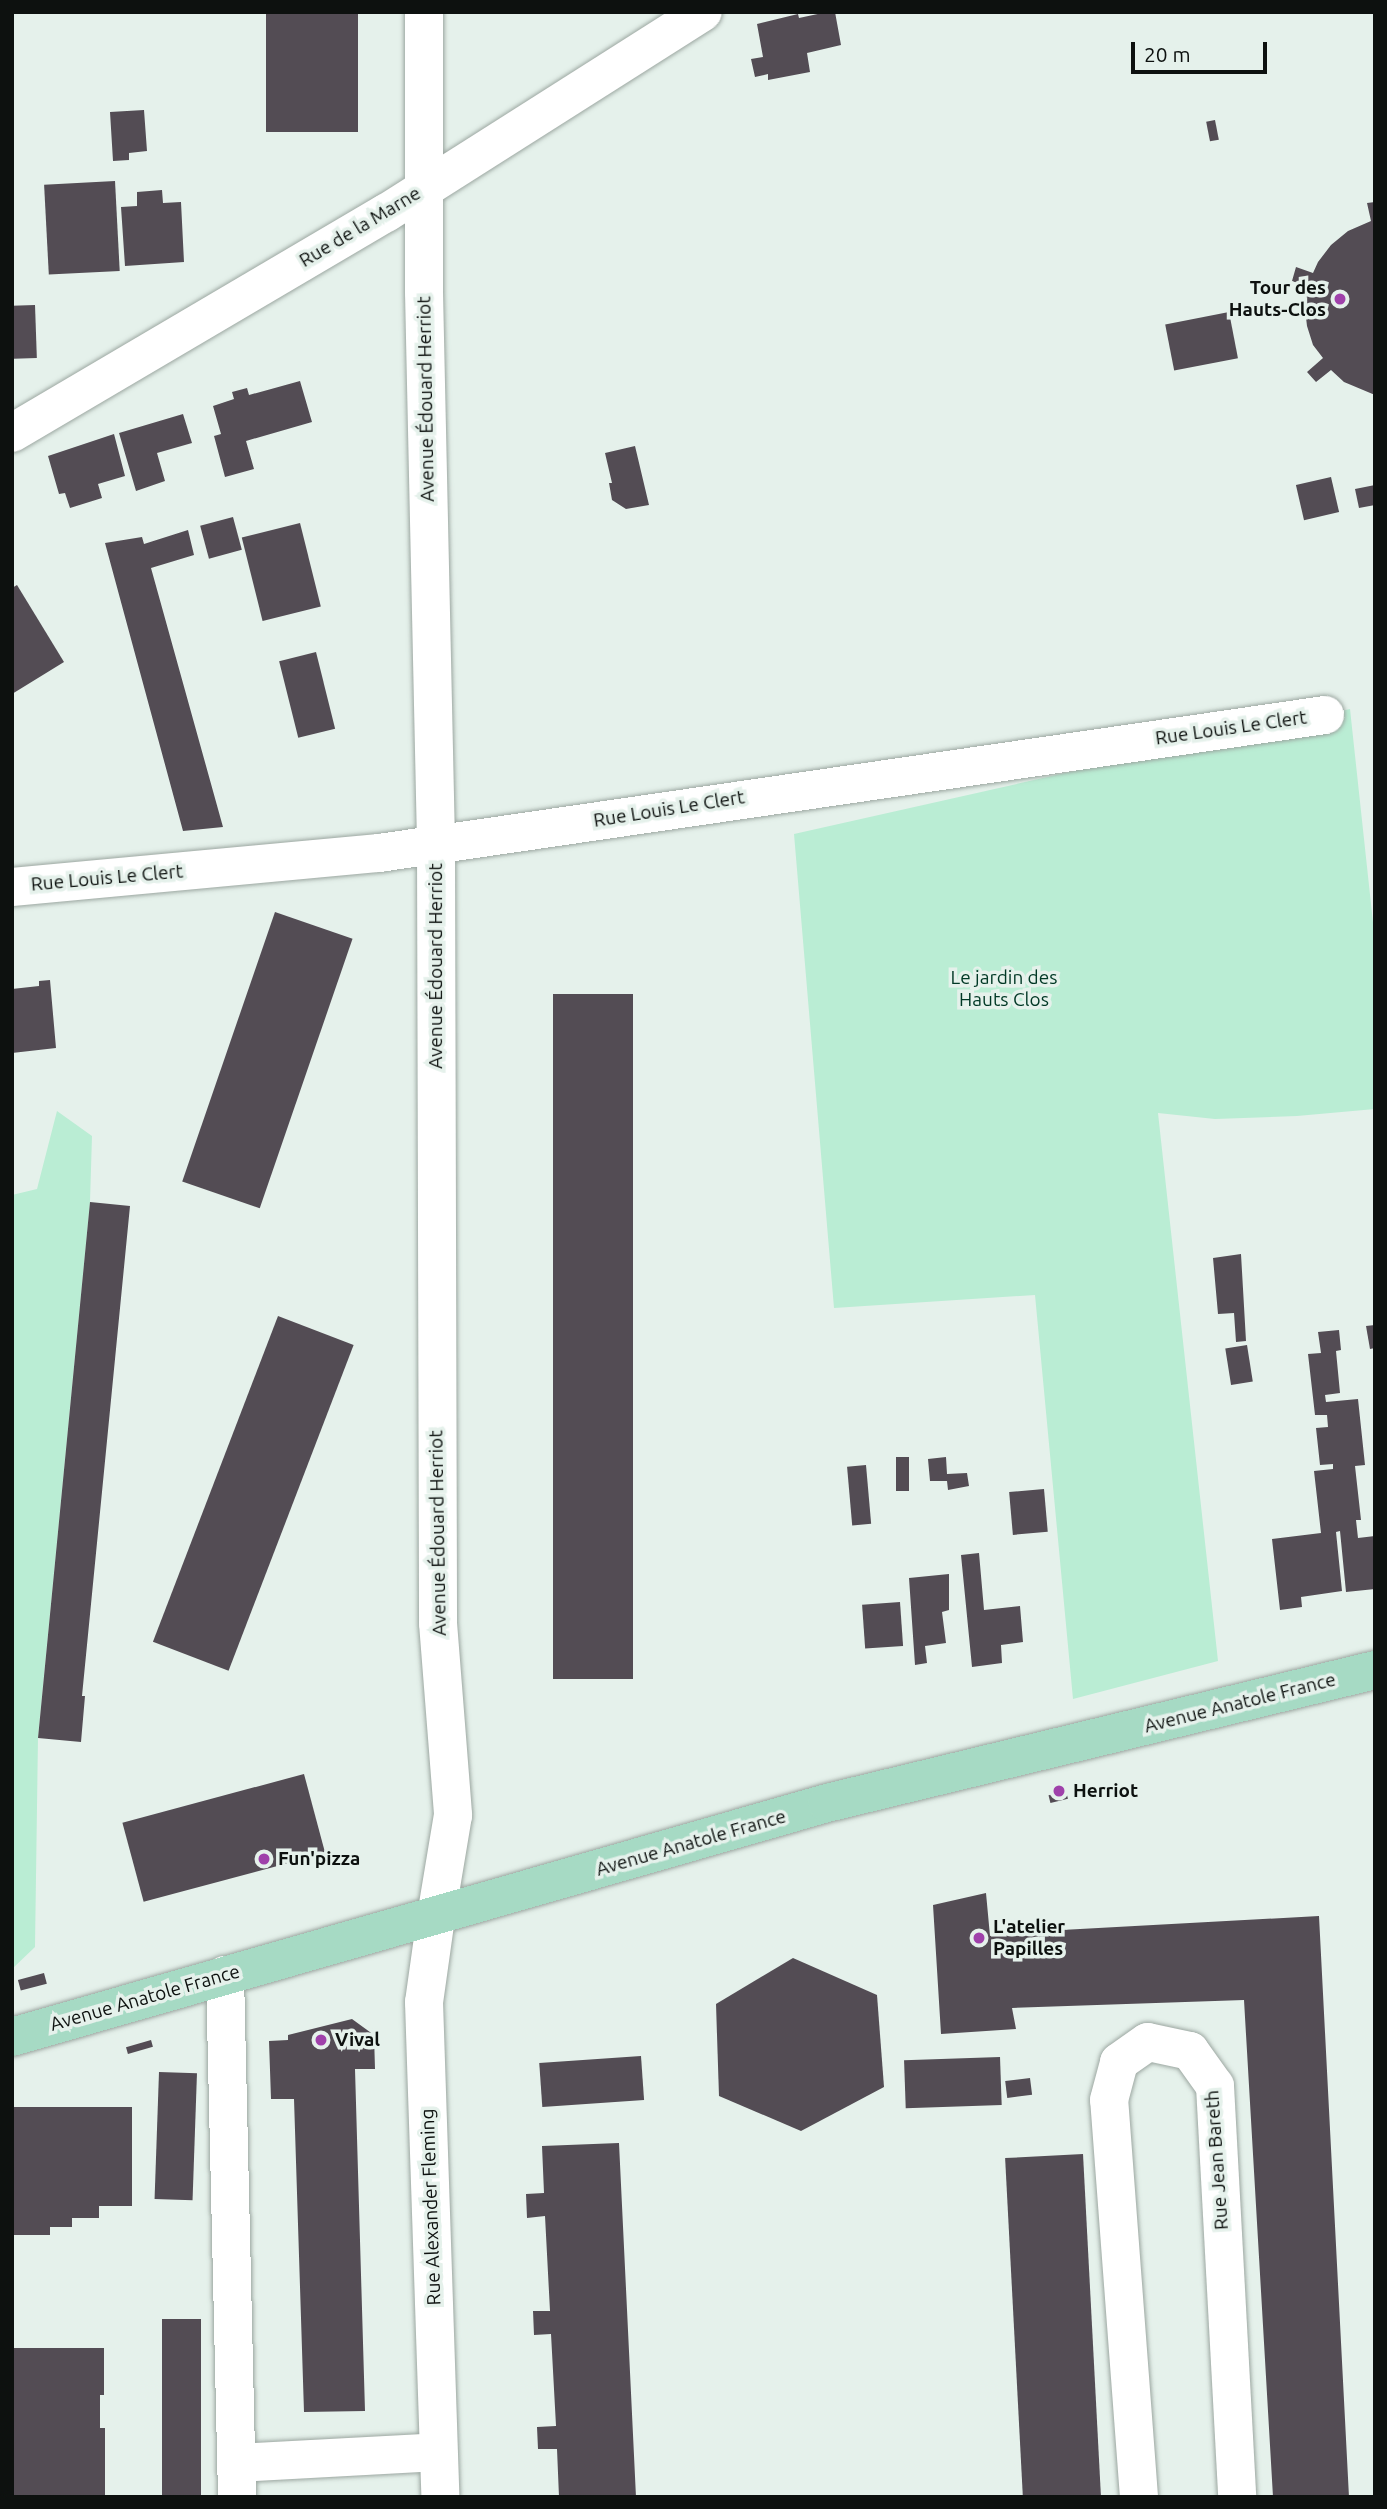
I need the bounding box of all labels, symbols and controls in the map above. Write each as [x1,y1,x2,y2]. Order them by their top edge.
scale bar [1135,28,1272,72]
text: 20 m [1144,42,1191,66]
street label: Rue de la Marne [295,182,425,272]
place label: Tour des Hauts-Clos [1229,277,1326,321]
marker: Tour des Hauts-Clos [1332,291,1348,307]
street label: Avenue Édouard Herriot [413,296,439,502]
street label: Rue Louis Le Clert [1154,706,1308,750]
street label: Rue Louis Le Clert [592,786,746,832]
street label: Rue Louis Le Clert [30,860,184,896]
street label: Avenue Édouard Herriot [425,863,447,1069]
park label: Le jardin des Hauts Clos [951,967,1057,1011]
street label: Avenue Édouard Herriot [425,1430,451,1636]
street label: Avenue Anatole France [1142,1668,1338,1738]
place label: Herriot [1073,1780,1138,1802]
marker: Herriot [1051,1783,1067,1799]
street label: Avenue Anatole France [593,1805,789,1881]
place label: Fun'pizza [278,1848,360,1870]
marker: Fun'pizza [256,1851,272,1867]
place label: L'atelier Papilles [993,1916,1065,1960]
marker: L'atelier Papilles [971,1930,987,1946]
street label: Avenue Anatole France [47,1960,243,2036]
place label: Vival [335,2029,380,2051]
marker: Vival [313,2032,329,2048]
street label: Rue Jean Bareth [1201,2089,1233,2231]
street label: Rue Alexander Fleming [416,2108,446,2306]

